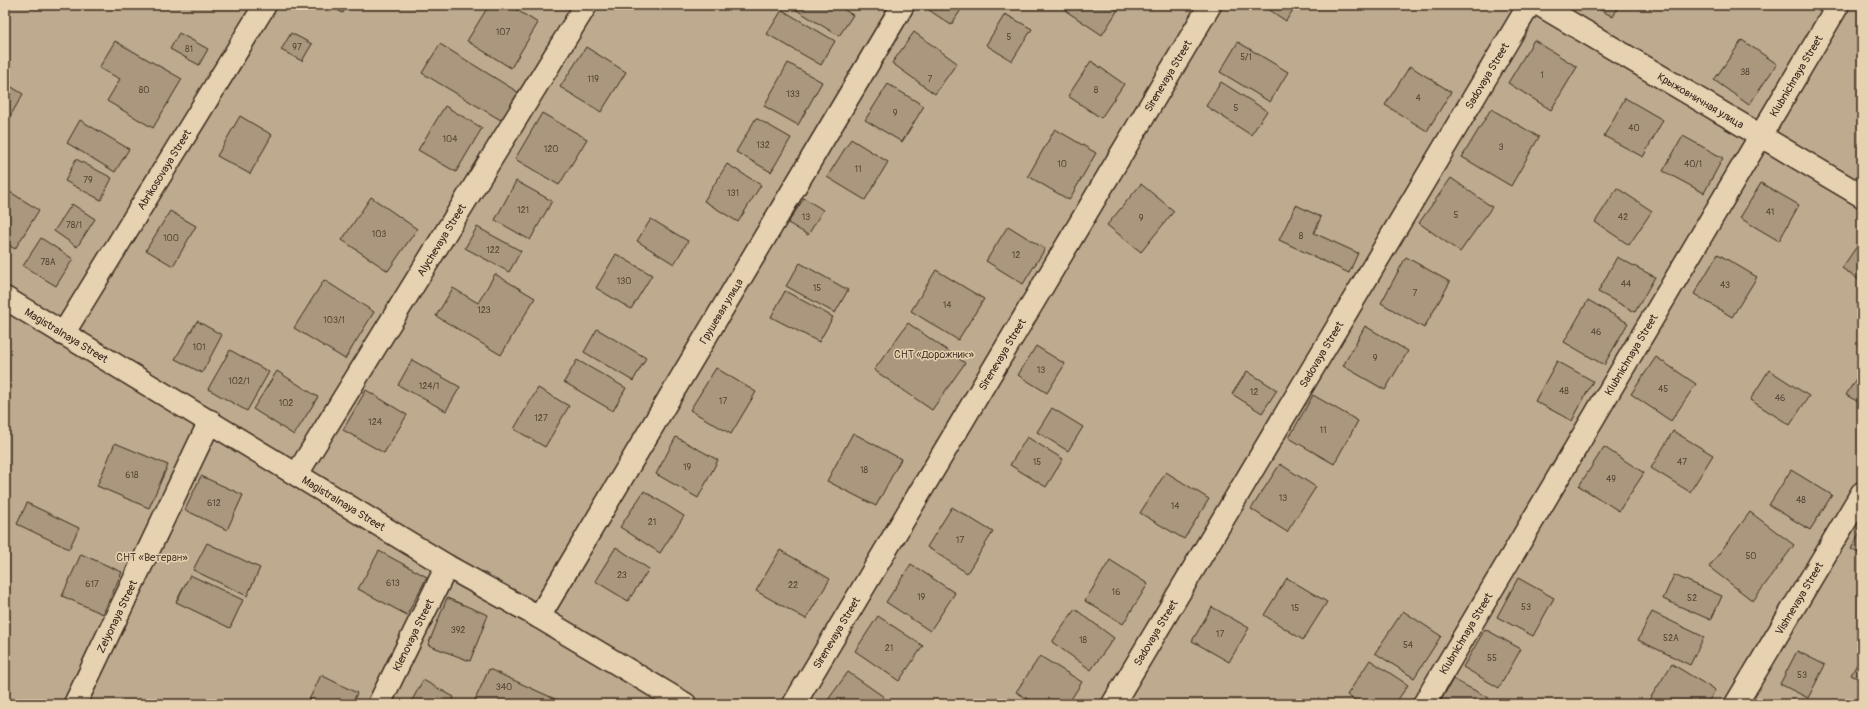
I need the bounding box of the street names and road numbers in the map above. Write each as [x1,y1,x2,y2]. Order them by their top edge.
street label: Klubnichnaya Street [1767,32,1826,119]
street label: Sirenevaya Street [1142,37,1195,114]
street label: Sadovaya Street [1463,40,1512,112]
street label: Крыжовничная улица [1655,70,1746,132]
street label: Abrikosovaya Street [135,127,194,212]
street label: Alychevaya Street [414,201,469,279]
street label: Грушевая улица [697,276,746,346]
street label: Magistralnaya Street [22,306,111,366]
street label: Klubnichnaya Street [1602,311,1661,398]
street label: Sirenevaya Street [976,316,1029,393]
street label: Sadovaya Street [1297,319,1347,390]
street label: Magistralnaya Street [299,474,388,534]
street label: Vishnevaya Street [1773,559,1827,637]
street label: Zelyonaya Street [94,577,140,655]
street label: Klubnichnaya Street [1437,590,1496,677]
street label: Sirenevaya Street [811,594,864,671]
street label: Klenovaya Street [390,596,437,673]
street label: Sadovaya Street [1131,597,1181,668]

